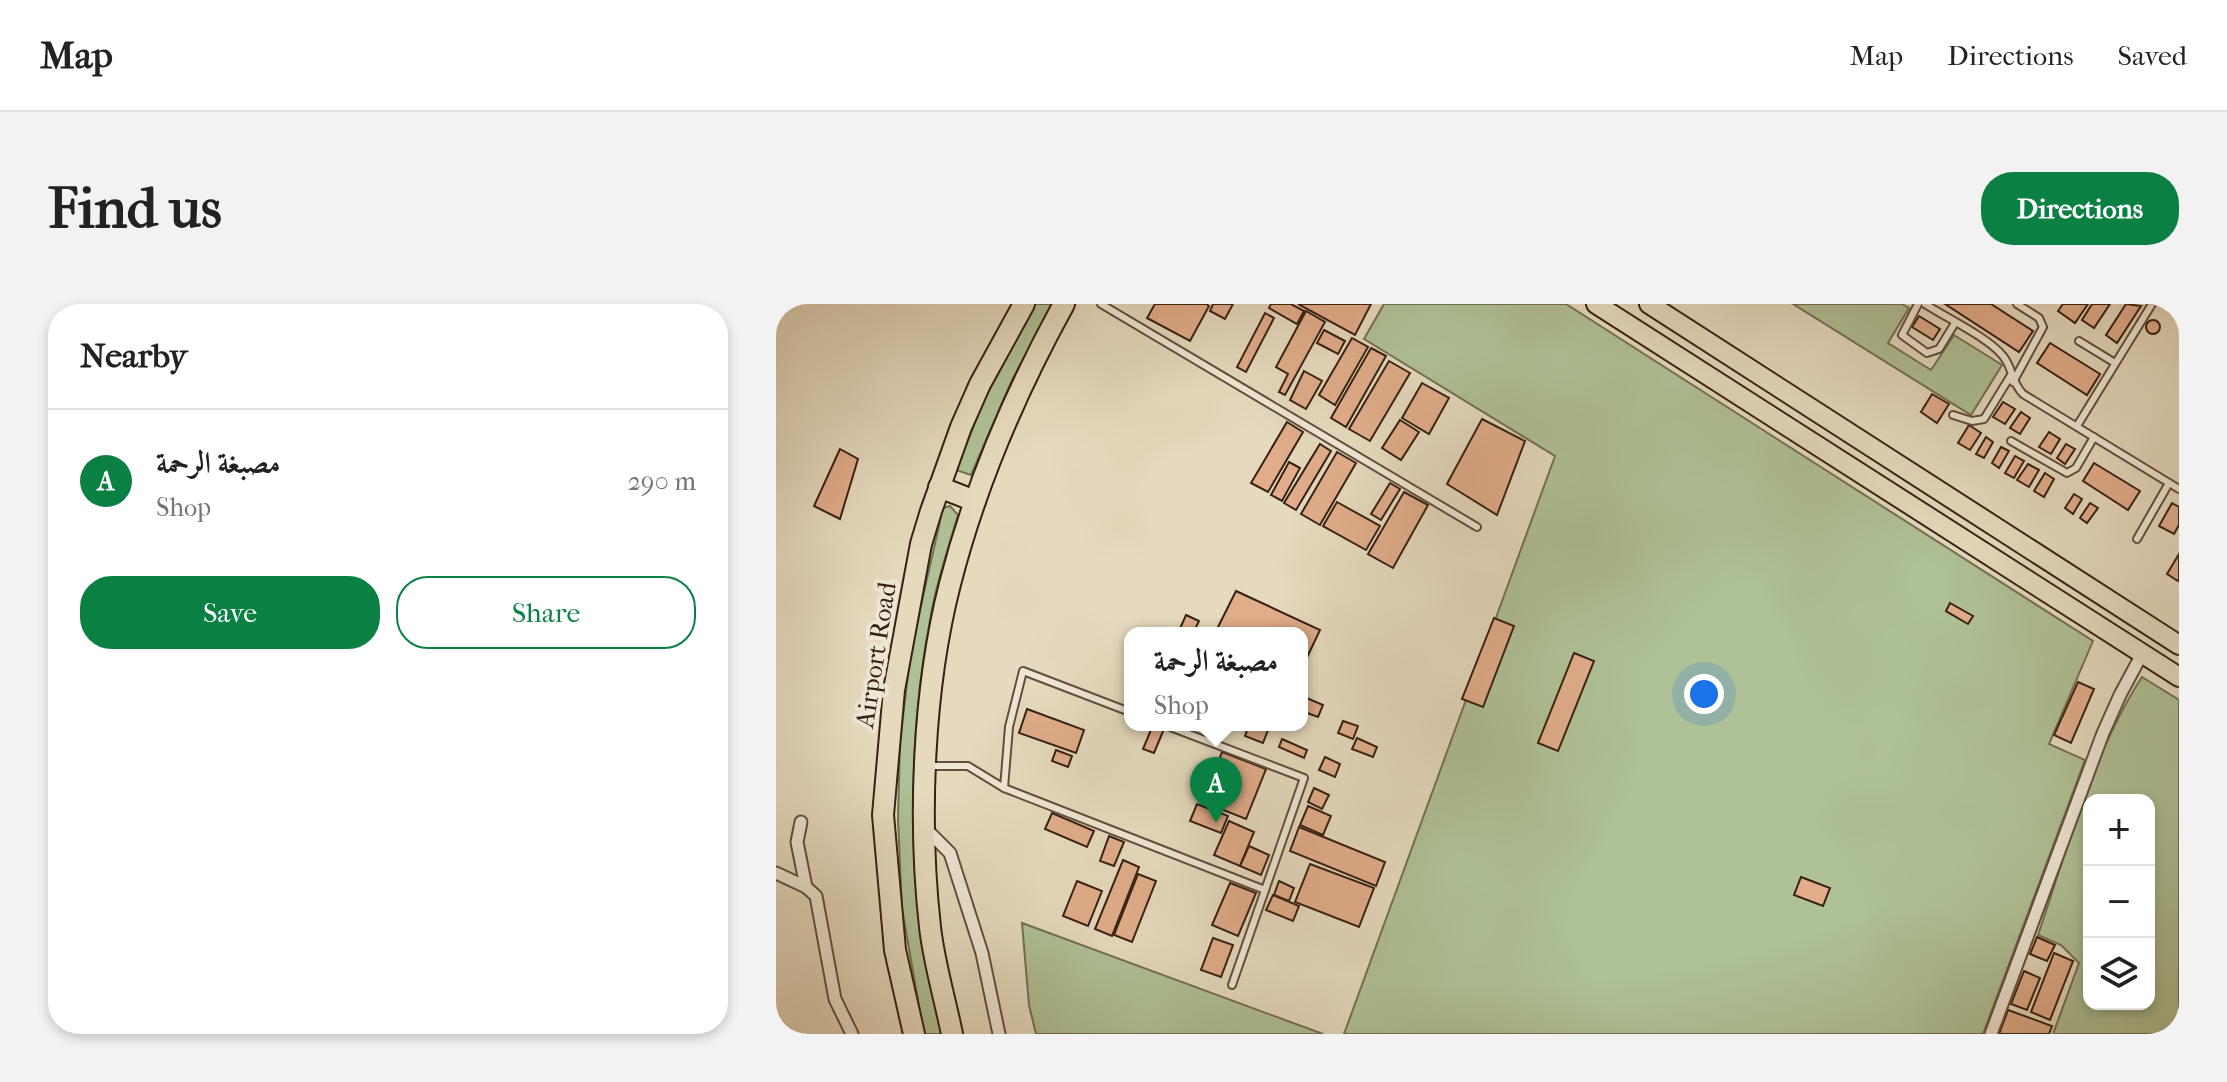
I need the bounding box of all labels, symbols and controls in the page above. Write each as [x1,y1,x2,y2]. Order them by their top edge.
text: Map [40,33,113,78]
text: Map [1850,39,1903,72]
text: Directions [1947,39,2074,72]
text: Saved [2118,39,2187,72]
button: Directions [1981,172,2179,245]
text: Find us [48,176,222,241]
text: Nearby [80,336,187,376]
text: مصبغة الرحمة [156,446,280,481]
text: A [98,466,114,497]
text: 290 m [627,466,696,497]
text: Shop [156,492,211,523]
button: Save [80,576,380,649]
button: Share [396,576,696,649]
street label: Airport Road [849,579,903,731]
popup [1124,627,1308,731]
text: مصبغة الرحمة [1154,644,1278,679]
your location [1684,674,1724,714]
text: Shop [1154,690,1209,721]
pin: A [1190,757,1242,823]
map controls [2083,794,2155,1010]
button: + [2083,794,2155,866]
button: − [2083,866,2155,938]
button: layers [2083,938,2155,1010]

